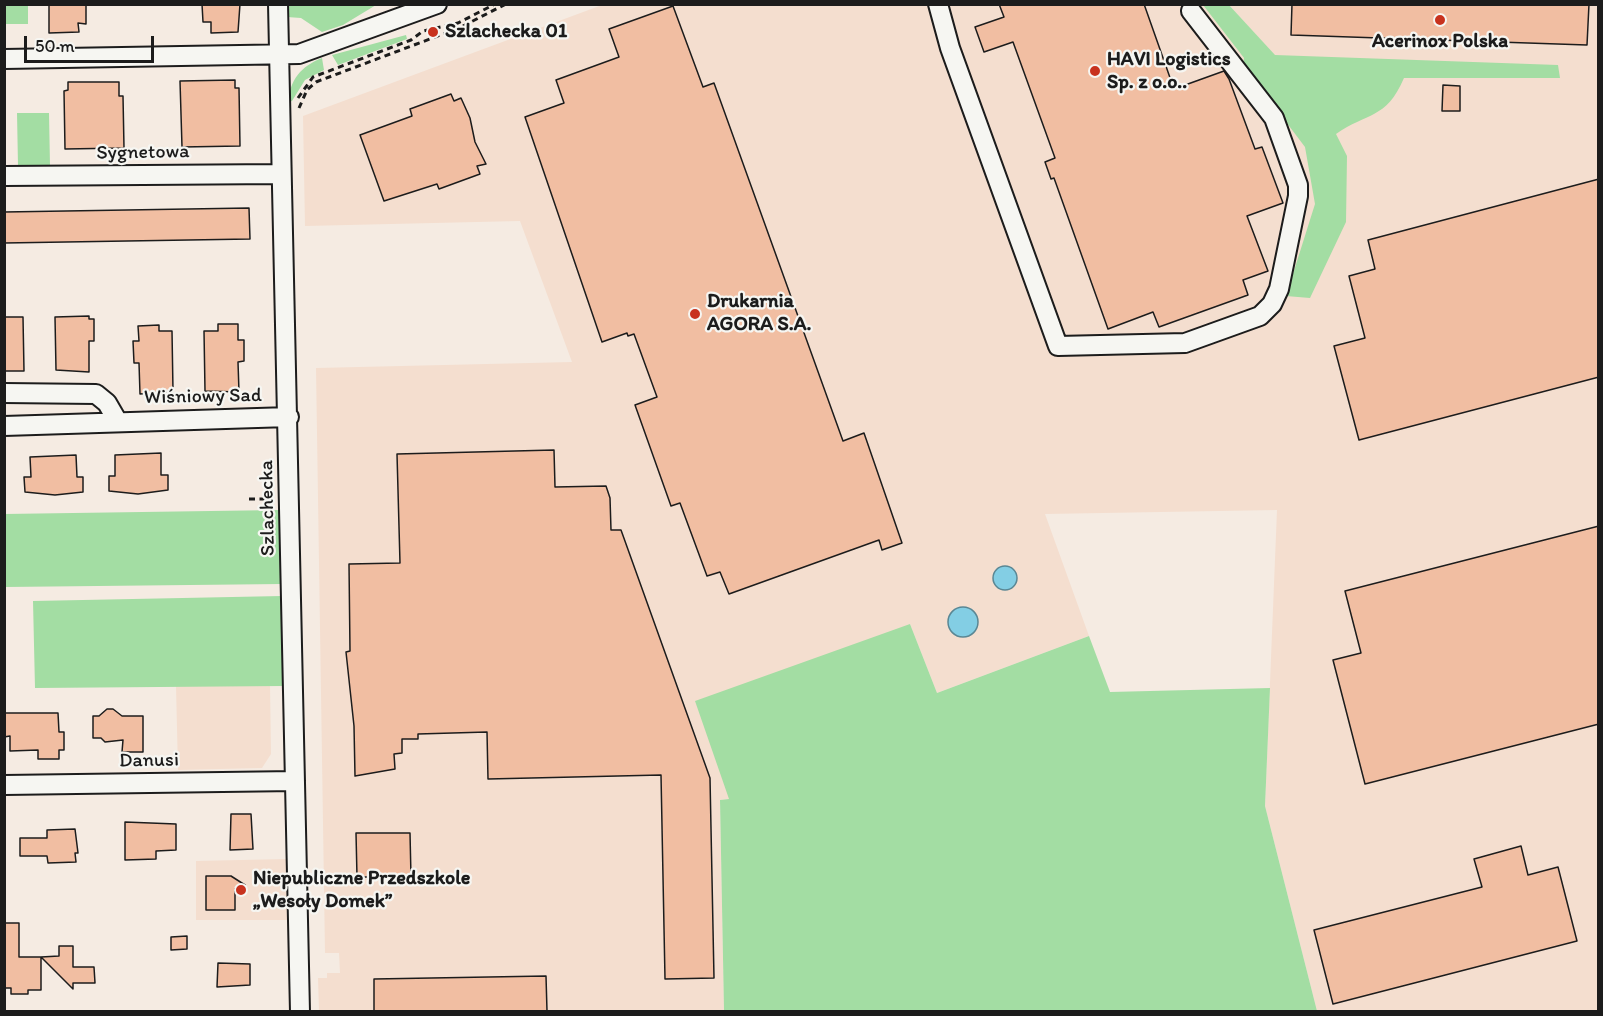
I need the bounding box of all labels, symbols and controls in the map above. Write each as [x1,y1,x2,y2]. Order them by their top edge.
marker: Acerinox Polska [1433,13,1447,27]
place label: Szlachecka 01 [445,20,567,44]
scale bar [27,24,158,62]
marker: Szlachecka 01 [426,25,440,39]
place label: Acerinox Polska [1372,30,1508,54]
text: 50 m [35,35,75,57]
place label: HAVI Logistics Sp. z o.o.. [1107,48,1231,95]
marker: HAVI Logistics Sp. z o.o.. [1088,64,1102,78]
street label: Sygnetowa [96,140,190,166]
place label: Drukarnia AGORA S.A. [707,290,811,337]
marker: Drukarnia AGORA S.A. [688,307,702,321]
street label: Wiśniowy Sad [144,384,262,410]
street label: Szlachecka [255,460,281,556]
street label: Danusi [119,748,179,774]
place label: Niepubliczne Przedszkole „Wesoły Domek” [253,867,470,914]
marker: Niepubliczne Przedszkole „Wesoły Domek” [234,883,248,897]

